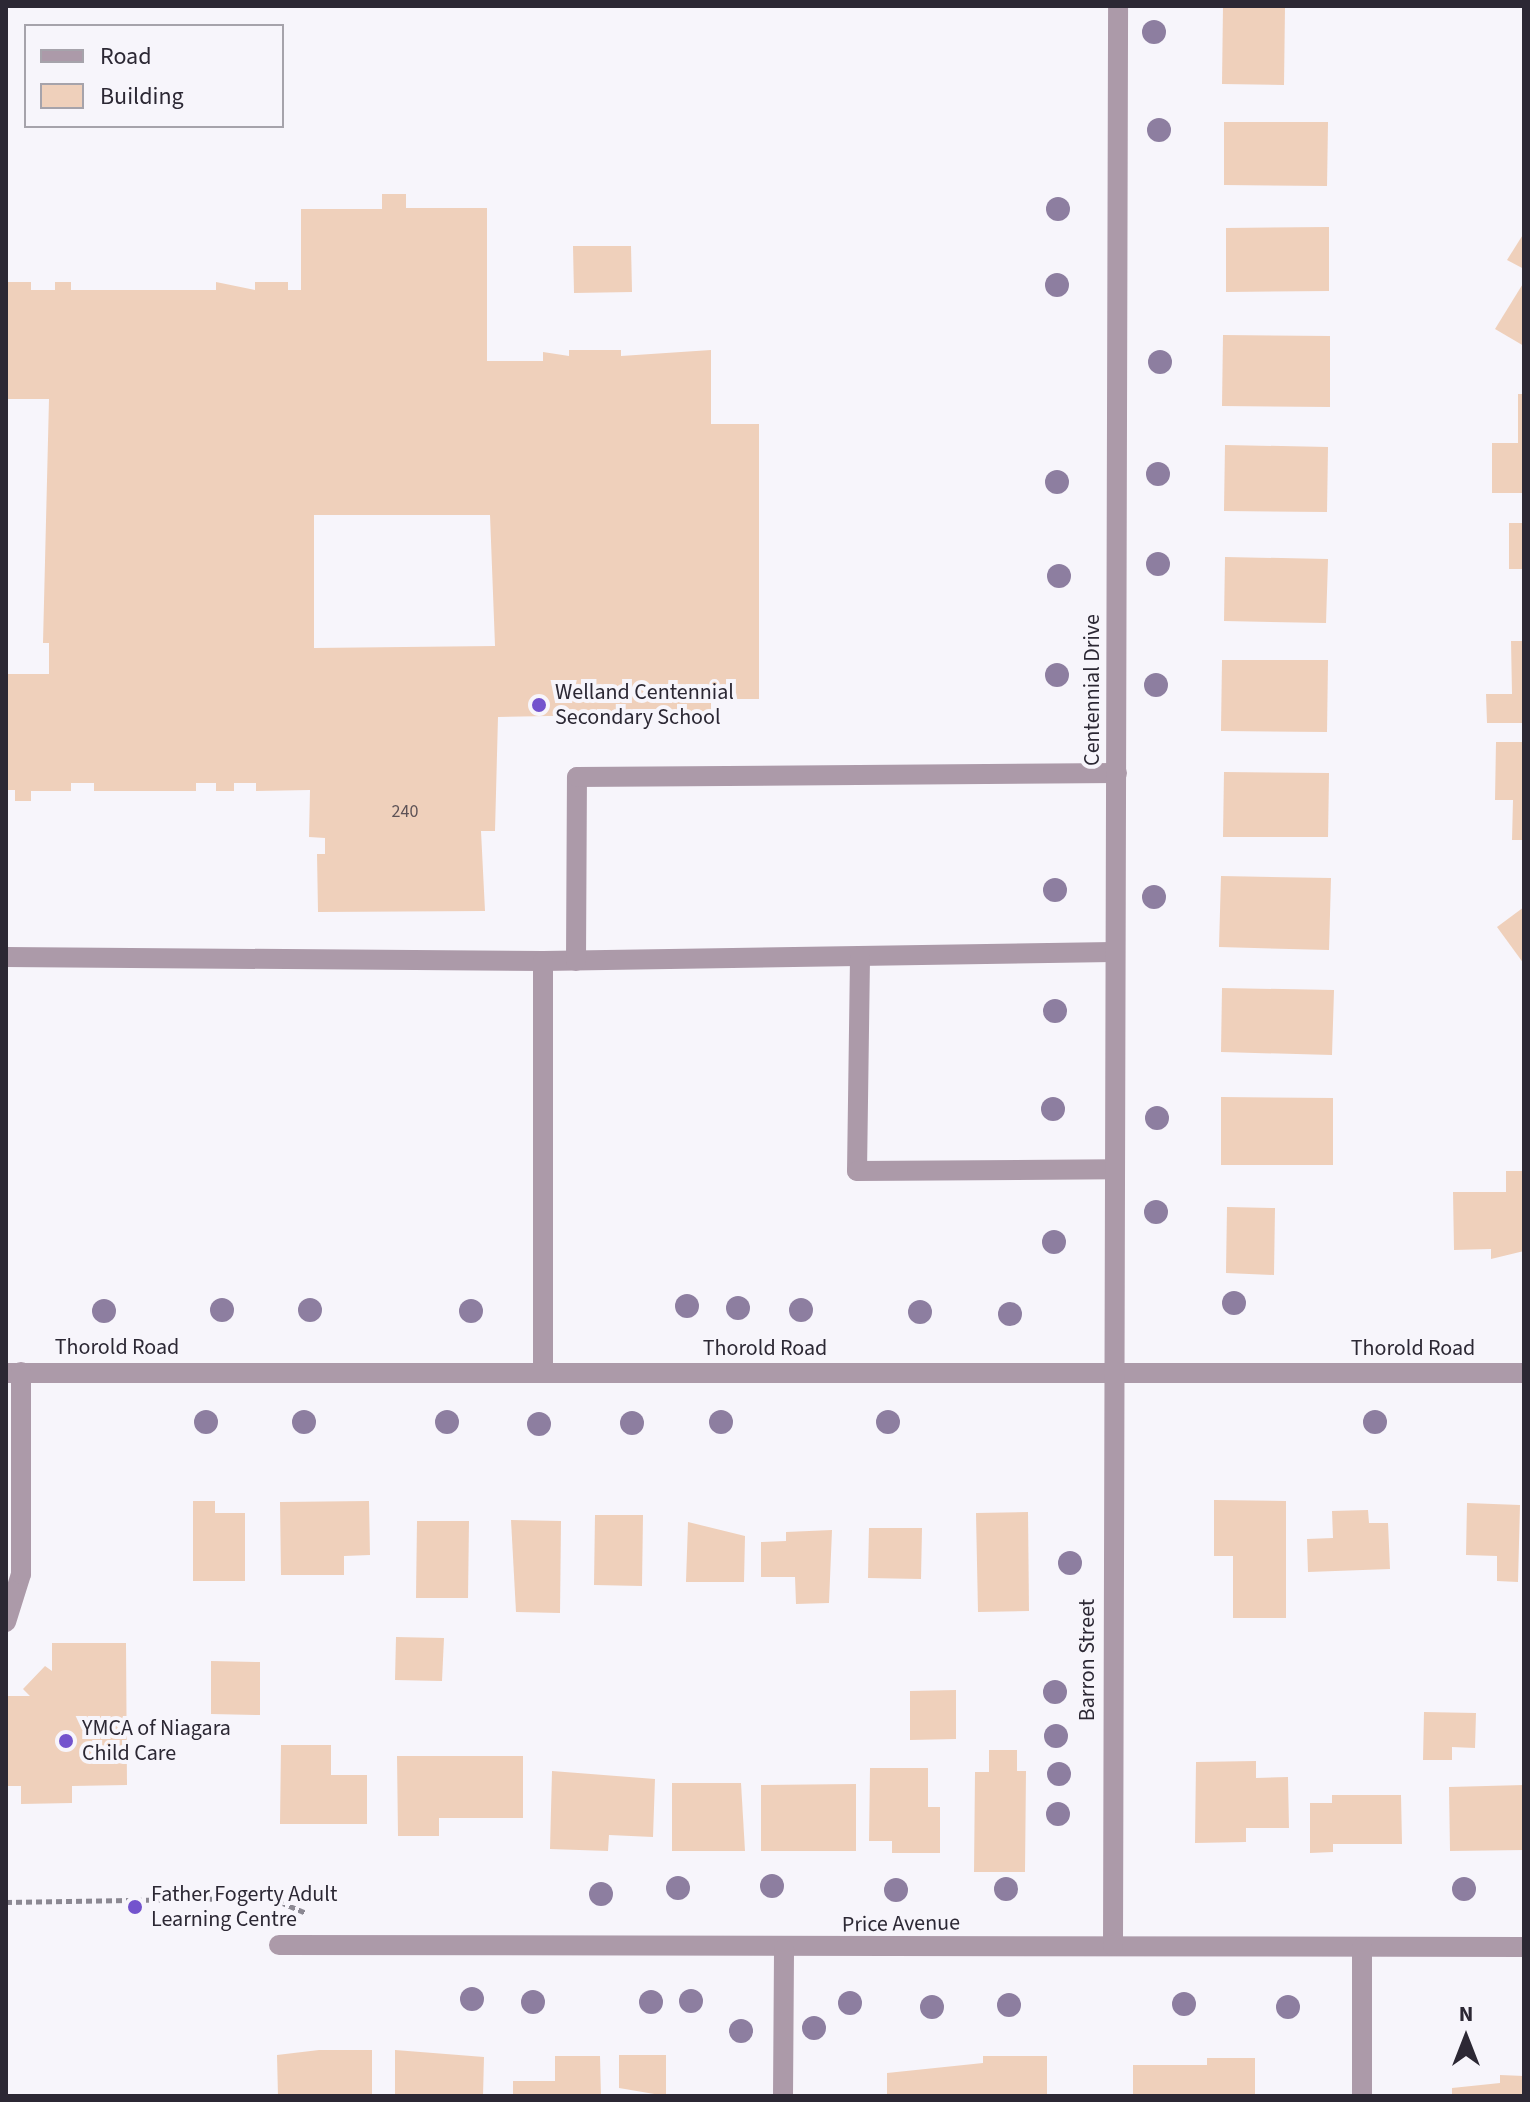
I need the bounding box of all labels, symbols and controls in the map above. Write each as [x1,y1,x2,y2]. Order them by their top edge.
legend [24,24,284,128]
text: Road [100,39,152,74]
text: Building [100,79,184,114]
street label: Centennial Drive [1080,614,1106,766]
place label: Welland Centennial Secondary School [555,679,734,730]
marker: Welland Centennial Secondary School [530,696,548,714]
house number: 240 [392,801,418,823]
street label: Thorold Road [55,1335,179,1361]
street label: Thorold Road [703,1336,827,1362]
street label: Thorold Road [1351,1336,1475,1362]
street label: Barron Street [1075,1599,1101,1721]
place label: YMCA of Niagara Child Care [82,1715,231,1766]
marker: YMCA of Niagara Child Care [57,1732,75,1750]
place label: Father Fogerty Adult Learning Centre [151,1881,337,1932]
marker: Father Fogerty Adult Learning Centre [126,1898,144,1916]
street label: Price Avenue [842,1910,960,1938]
north arrow [1426,1998,1506,2078]
text: N [1459,1998,1473,2030]

